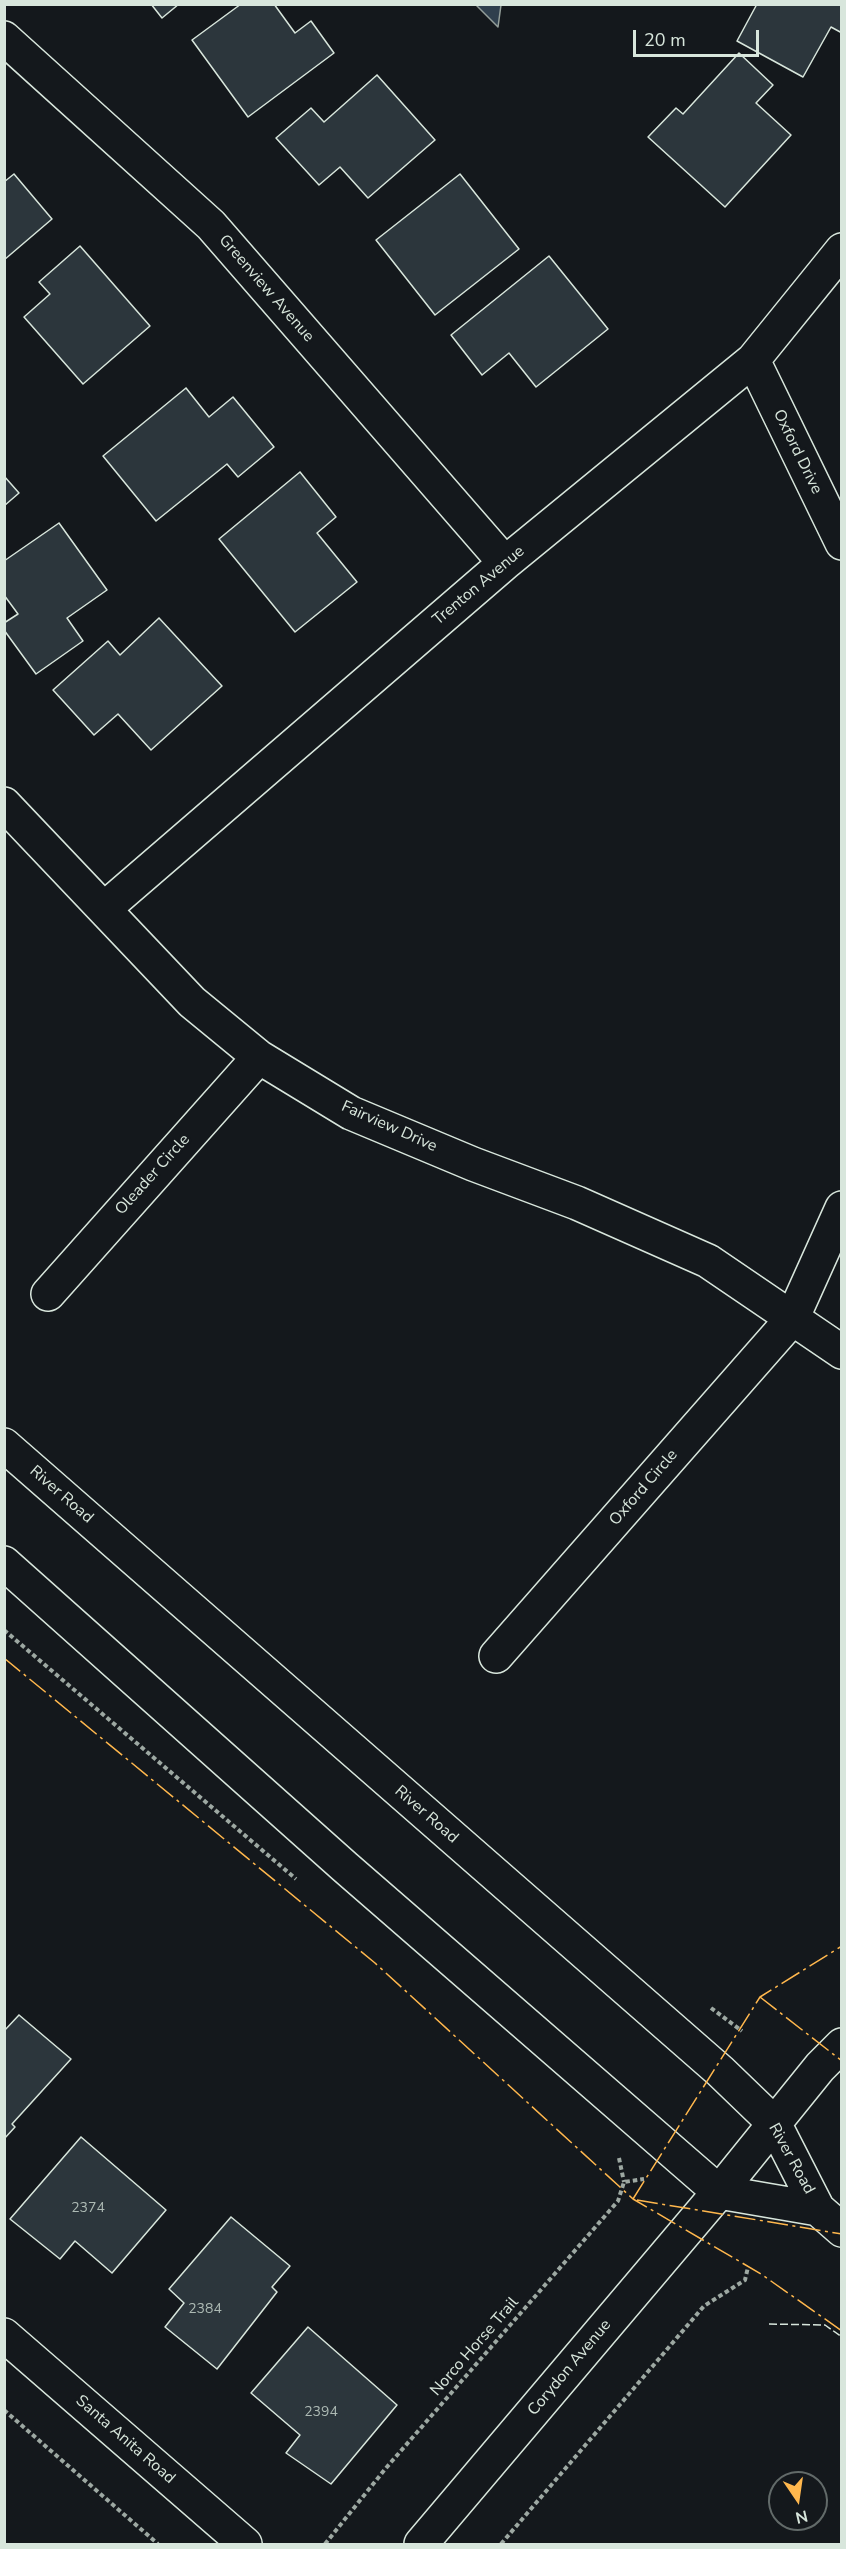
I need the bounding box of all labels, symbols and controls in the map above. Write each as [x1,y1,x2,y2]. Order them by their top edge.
scale bar [636,18,762,56]
text: 20 m [644,28,686,52]
street label: Greenview Avenue [214,232,318,346]
street label: Oxford Drive [768,407,826,497]
street label: Trenton Avenue [429,542,529,630]
street label: Fairview Drive [338,1097,440,1157]
street label: Oleader Circle [112,1131,194,1219]
street label: Oxford Circle [606,1446,682,1530]
street label: River Road [25,1462,97,1528]
street label: River Road [390,1782,462,1848]
street label: River Road [764,2120,818,2198]
house number: 2374 [71,2201,105,2217]
street label: Norco Horse Trail [427,2294,523,2400]
house number: 2384 [188,2302,222,2318]
street label: Corydon Avenue [524,2316,616,2420]
street label: Santa Anita Road [71,2392,179,2488]
house number: 2394 [304,2405,338,2421]
north arrow [768,2471,828,2531]
text: N [793,2505,810,2529]

